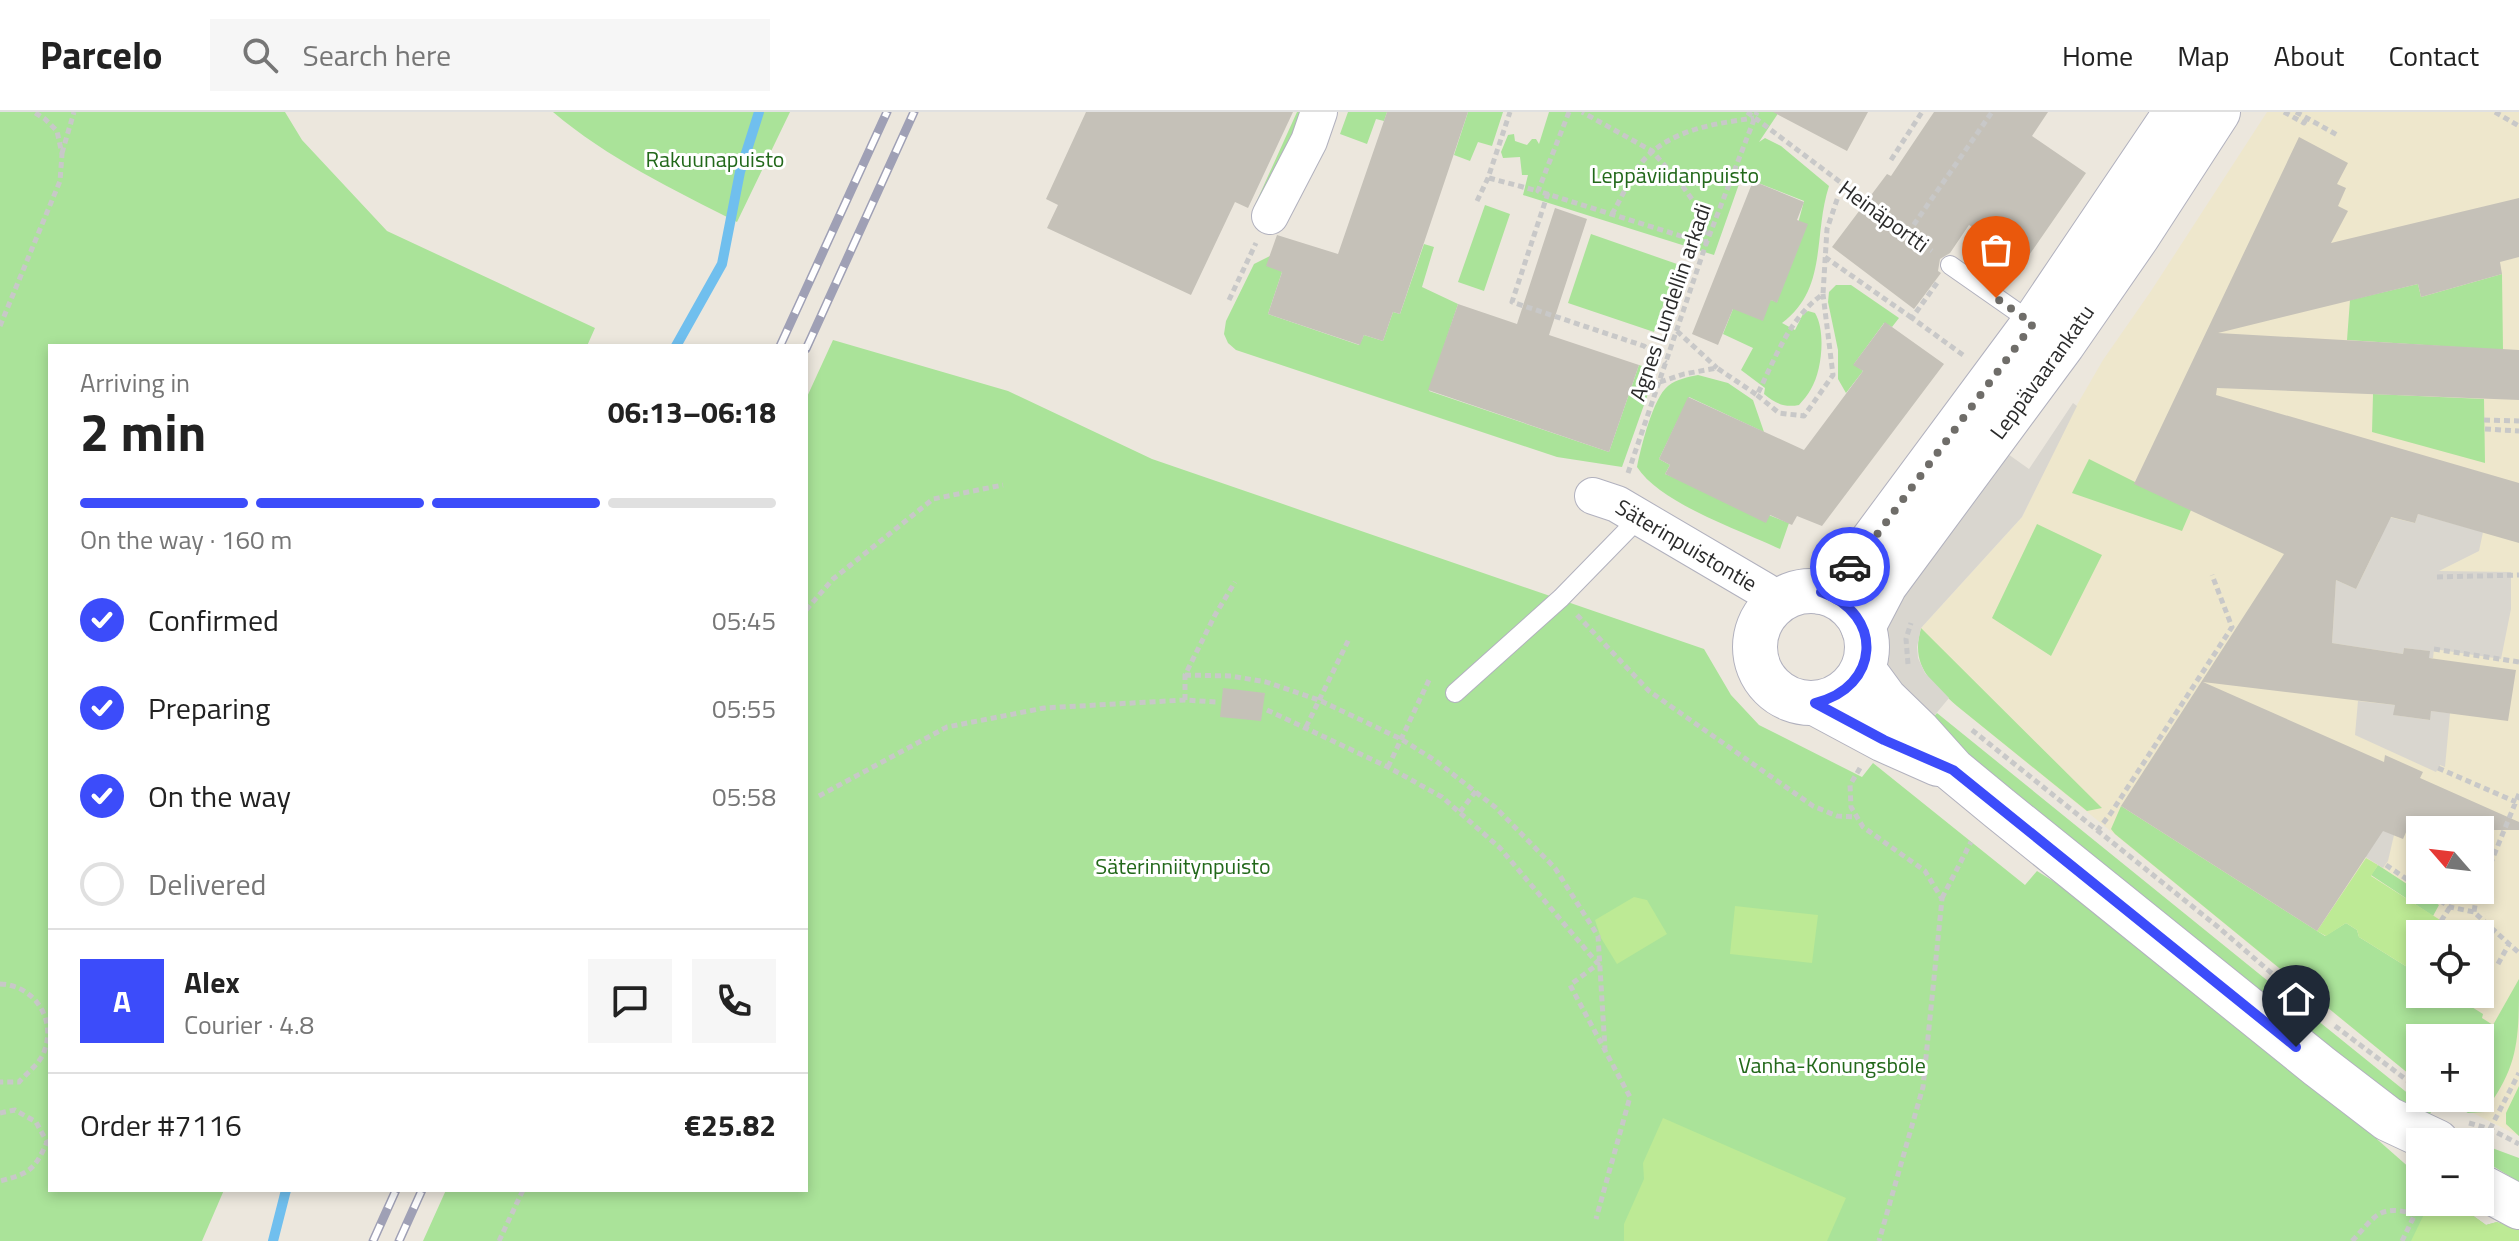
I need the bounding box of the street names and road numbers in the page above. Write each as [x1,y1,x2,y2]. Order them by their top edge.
street label: Heinäportti [1832,172,1936,260]
street label: Agnes Lundellin arkadi [1620,199,1720,405]
street label: Leppävaarankatu [1981,298,2102,446]
street label: Säterinpuistontie [1609,490,1764,600]

